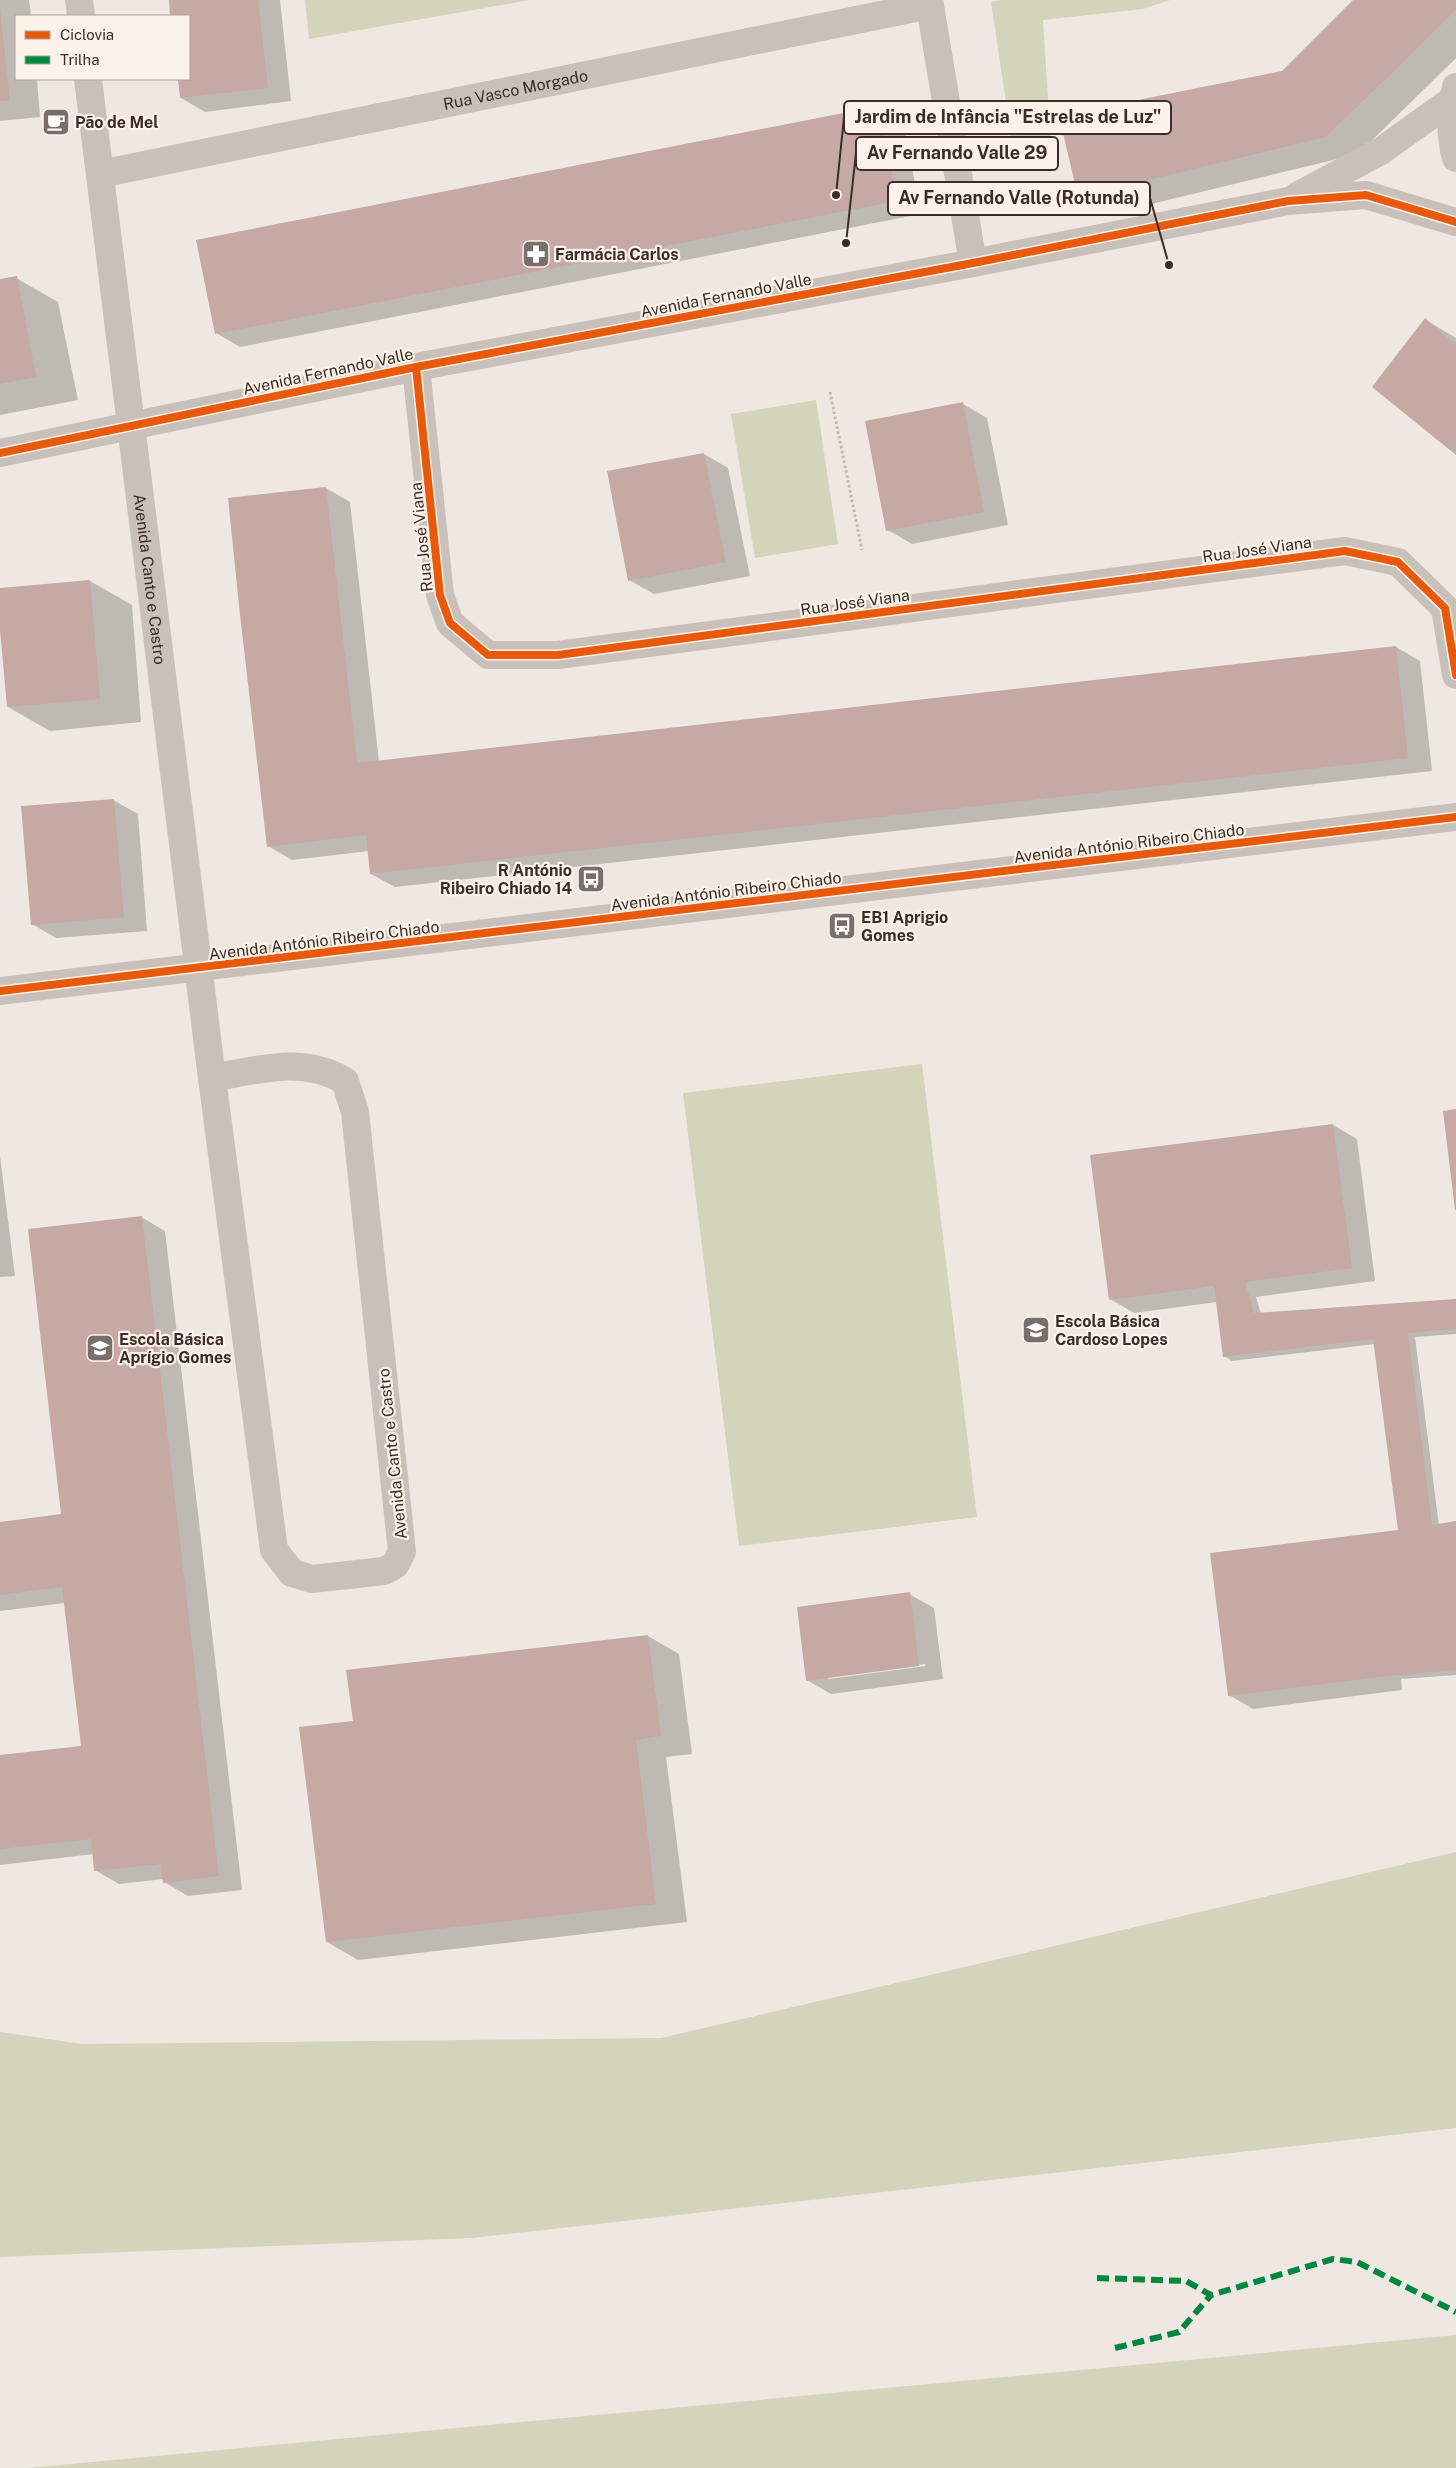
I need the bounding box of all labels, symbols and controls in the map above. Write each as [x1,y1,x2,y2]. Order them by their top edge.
legend [15,15,190,80]
text: Ciclovia [60,26,114,43]
text: Trilha [60,51,99,68]
street label: Rua Vasco Morgado [442,66,590,114]
callout: Jardim de Infância "Estrelas de Luz" [844,101,1171,134]
text: Jardim de Infância "Estrelas de Luz" [854,106,1162,127]
cafe icon: Pão de Mel [41,107,71,137]
place label: Pão de Mel [75,113,158,132]
callout: Av Fernando Valle 29 [856,137,1058,170]
text: Av Fernando Valle 29 [867,142,1047,163]
callout: Av Fernando Valle (Rotunda) [888,182,1150,215]
text: Av Fernando Valle (Rotunda) [898,187,1140,208]
pharmacy icon: Farmácia Carlos [521,239,551,269]
place label: Farmácia Carlos [555,245,679,264]
street label: Avenida Fernando Valle [639,270,813,321]
street label: Avenida Fernando Valle [241,344,415,399]
street label: Rua José Viana [406,481,437,593]
street label: Avenida Canto e Castro [130,493,170,666]
street label: Rua José Viana [1201,532,1313,567]
street label: Rua José Viana [799,585,911,620]
street label: Avenida António Ribeiro Chiado [1013,820,1245,867]
place label: R António Ribeiro Chiado 14 [440,861,572,898]
bus stop icon: R António Ribeiro Chiado 14 [576,864,606,894]
street label: Avenida António Ribeiro Chiado [610,868,842,915]
place label: EB1 Aprigio Gomes [861,908,948,945]
bus stop icon: EB1 Aprigio Gomes [827,911,857,941]
street label: Avenida António Ribeiro Chiado [208,917,440,964]
place label: Escola Básica Cardoso Lopes [1055,1312,1168,1349]
school or university icon: Escola Básica Cardoso Lopes [1021,1315,1051,1345]
place label: Escola Básica Aprígio Gomes [119,1330,232,1367]
school or university icon: Escola Básica Aprígio Gomes [85,1333,115,1363]
street label: Avenida Canto e Castro [374,1367,411,1540]

